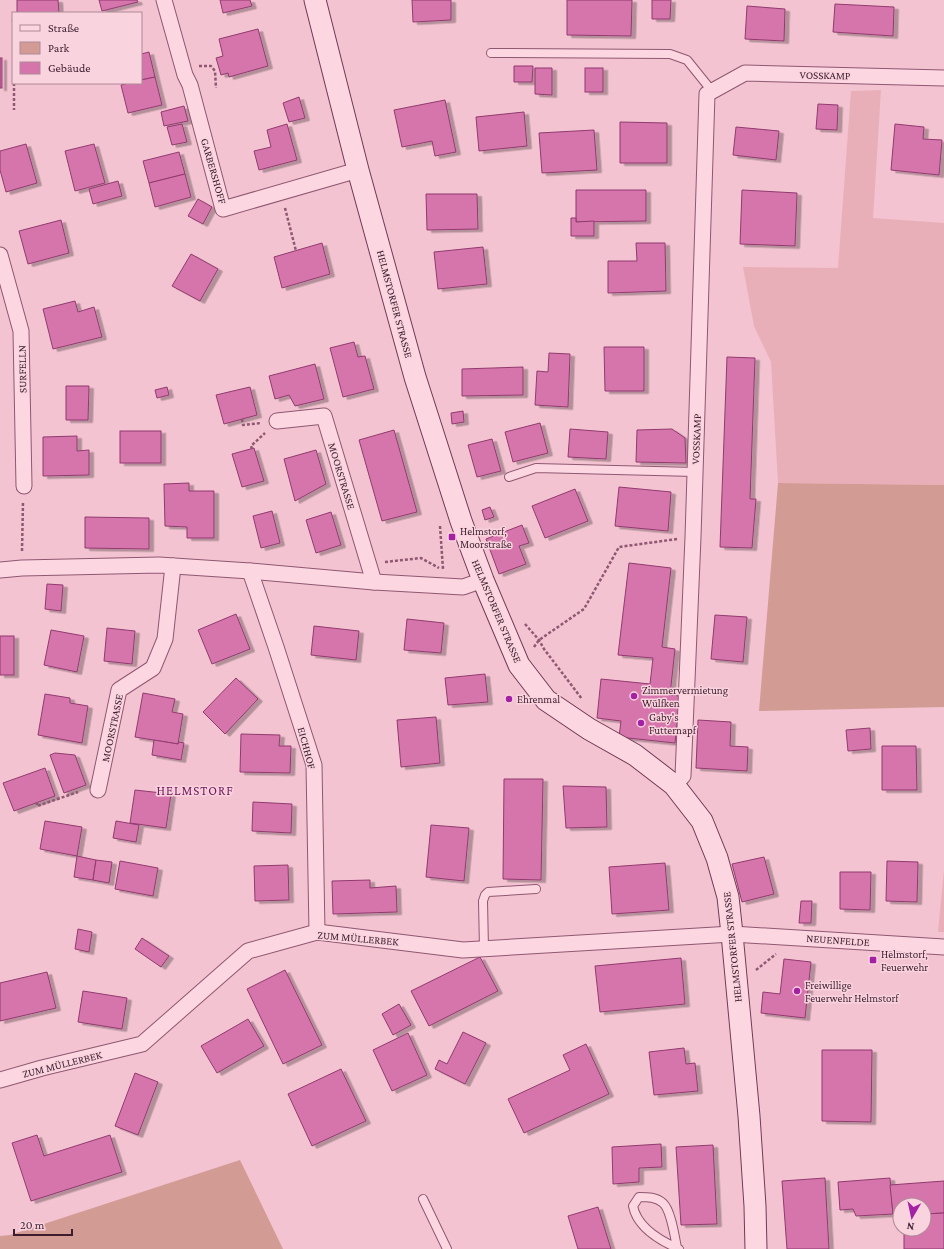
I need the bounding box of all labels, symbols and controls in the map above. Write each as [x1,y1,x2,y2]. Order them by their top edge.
legend [12,12,142,84]
text: Straße [48,21,79,35]
text: Park [48,41,70,55]
text: Gebäude [48,61,90,75]
street label: VOSSKAMP [800,69,851,81]
street label: GARBERSHOFF [199,137,229,206]
street label: HELMSTORFER STRASSE [375,249,415,359]
street label: SURFELLN [16,345,28,393]
street label: VOSSKAMP [689,413,703,465]
street label: MOORSTRASSE [326,441,358,511]
place label: Helmstorf, Moorstraße [460,525,512,550]
marker: Helmstorf, Moorstraße [447,532,457,542]
street label: HELMSTORFER STRASSE [470,558,524,665]
place label: Zimmervermietung Wülfken [642,684,729,709]
marker: Zimmervermietung Wülfken [629,691,639,701]
street label: MOORSTRASSE [99,693,125,763]
place label: Ehrenmal [517,693,560,705]
marker: Ehrenmal [504,694,514,704]
place label: Gaby's Futternapf [649,711,697,737]
marker: Gaby's Futternapf [636,718,646,728]
street label: EICHHOF [296,726,319,771]
district label: HELMSTORF [156,783,234,798]
street label: HELMSTORFER STRASSE [720,891,744,1003]
street label: ZUM MÜLLERBEK [317,928,400,948]
street label: NEUENFELDE [806,932,870,948]
place label: Helmstorf, Feuerwehr [881,948,928,973]
marker: Helmstorf, Feuerwehr [868,955,878,965]
place label: Freiwillige Feuerwehr Helmstorf [805,979,899,1004]
marker: Freiwillige Feuerwehr Helmstorf [792,986,802,996]
street label: ZUM MÜLLERBEK [21,1048,104,1080]
north arrow [892,1197,932,1237]
scale bar [14,1211,72,1237]
text: 20 m [20,1218,45,1232]
text: N [905,1220,915,1233]

